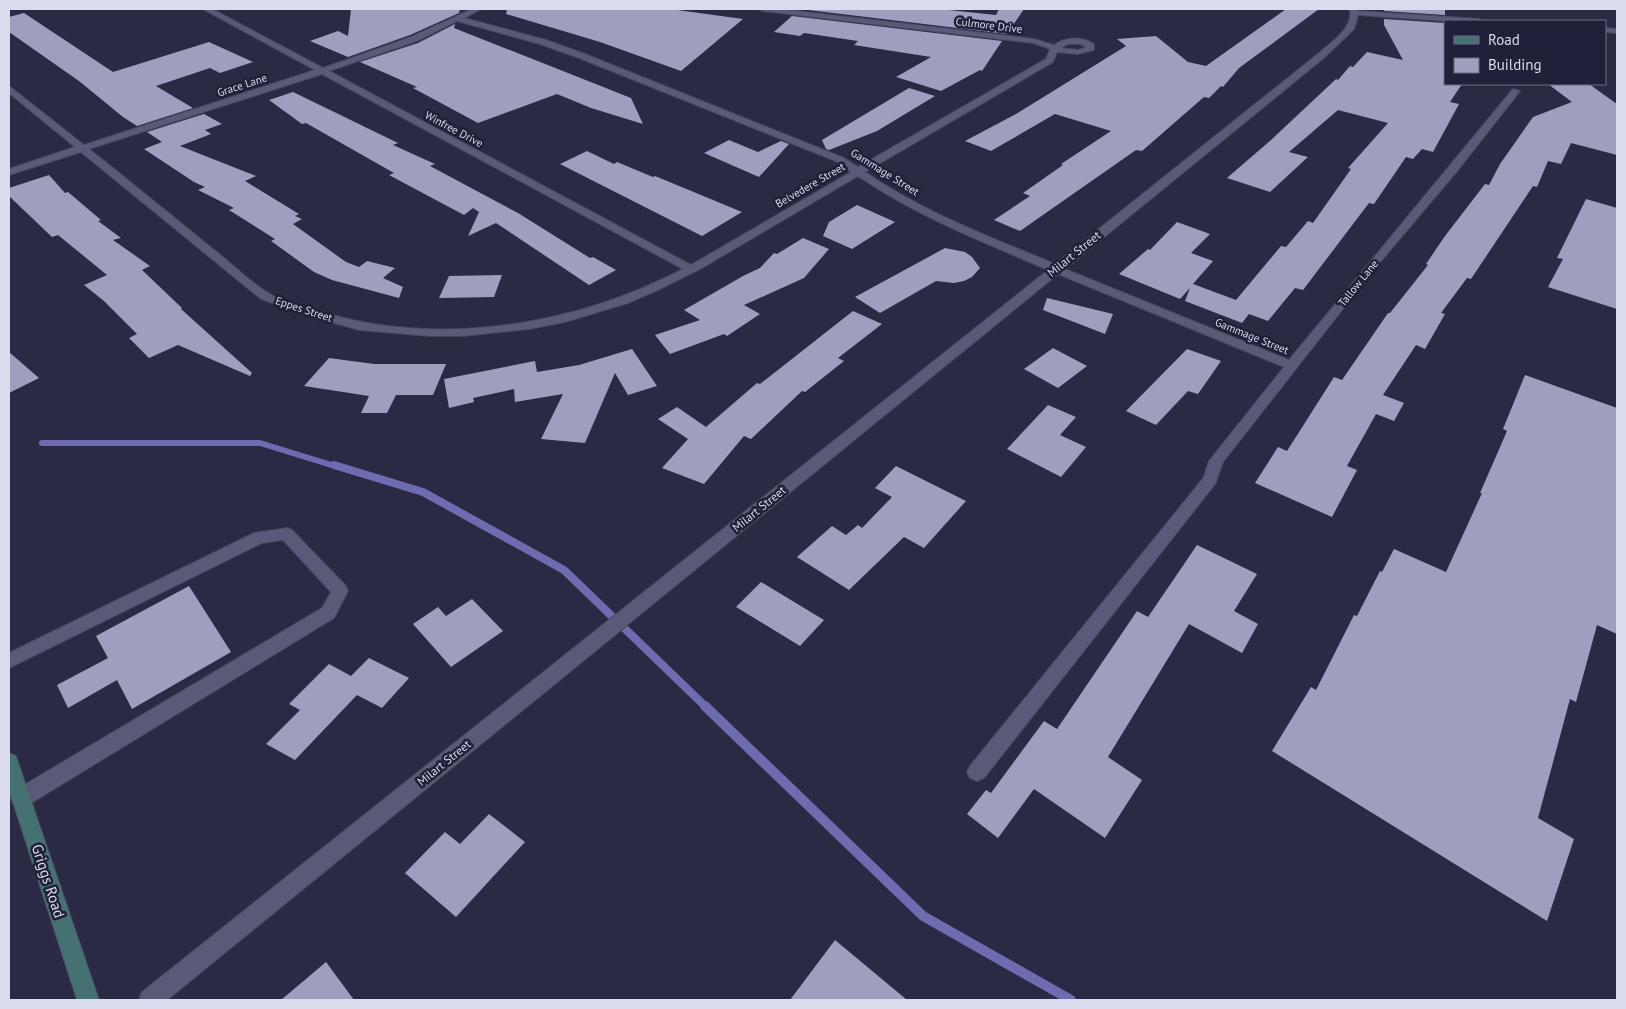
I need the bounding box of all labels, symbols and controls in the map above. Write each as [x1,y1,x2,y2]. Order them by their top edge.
street label: Culmore Drive [955,14,1023,36]
legend [1444,20,1606,85]
text: Road [1488,30,1520,49]
text: Building [1488,55,1542,74]
street label: Grace Lane [215,70,269,100]
street label: Winfree Drive [422,108,486,150]
street label: Gammage Street [848,145,922,199]
street label: Belvedere Street [773,159,847,211]
street label: Milart Street [1044,227,1103,280]
street label: Tallow Lane [1335,257,1381,309]
street label: Eppes Street [274,293,334,325]
street label: Gammage Street [1213,315,1291,357]
street label: Milart Street [729,482,788,535]
street label: Milart Street [414,736,473,789]
street label: Griggs Road [28,842,69,920]

